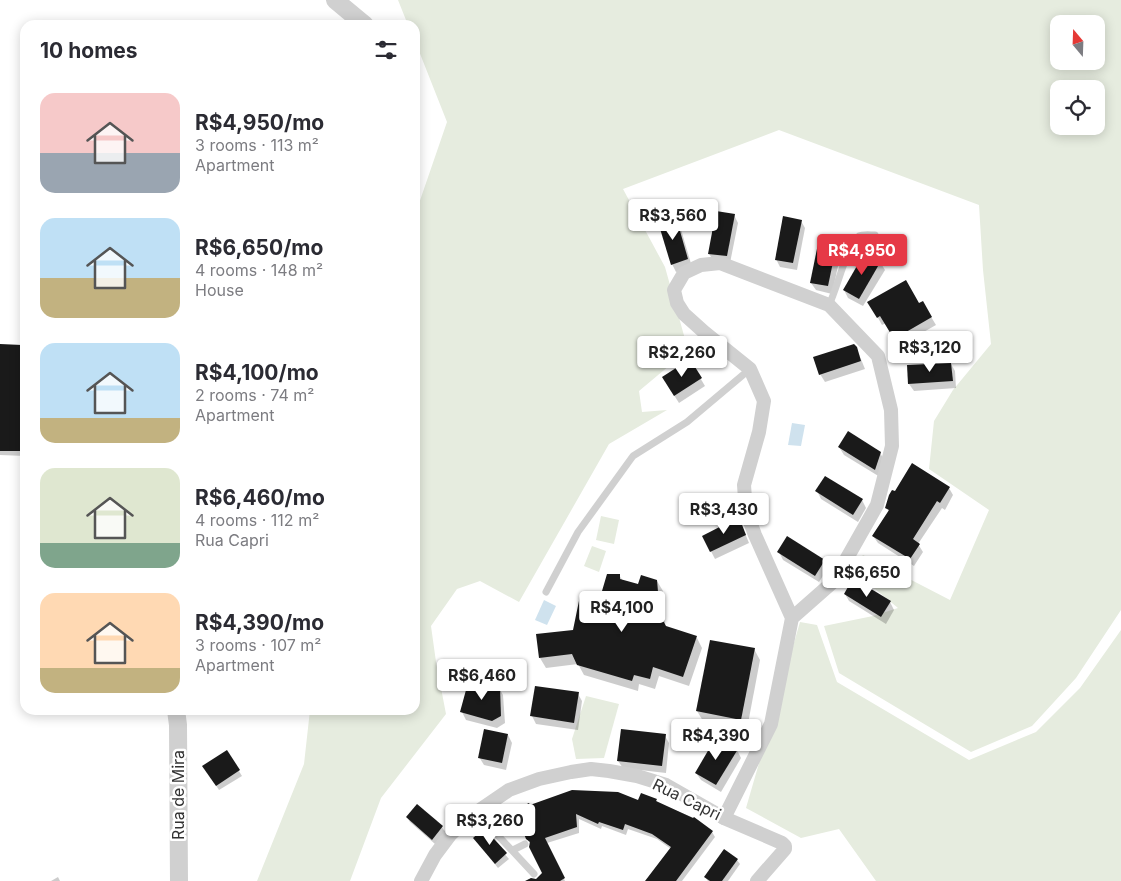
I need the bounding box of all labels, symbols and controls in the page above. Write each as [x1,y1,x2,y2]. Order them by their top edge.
north arrow [1050,15,1105,70]
map controls [1050,15,1105,135]
icon: filters [372,36,400,64]
text: 10 homes [40,38,138,63]
button: locate [1050,80,1105,135]
text: R$4,950/mo [195,110,324,135]
icon: home [80,113,140,173]
text: 3 rooms · 113 m² [195,135,319,155]
text: Apartment [195,155,275,175]
pin: R$3,560 [627,198,719,241]
text: R$3,560 [639,205,707,225]
pin: R$4,950 [816,234,908,276]
text: R$6,650/mo [195,235,323,260]
icon: home [80,238,140,298]
text: R$4,950 [828,240,896,260]
text: 4 rooms · 148 m² [195,260,323,280]
text: House [195,280,244,300]
pin: R$3,120 [884,330,976,373]
pin: R$2,260 [636,336,728,378]
text: R$3,120 [899,337,961,357]
text: R$2,260 [648,342,716,362]
text: R$4,100/mo [195,360,319,385]
icon: home [80,363,140,423]
text: 2 rooms · 74 m² [195,385,314,405]
text: Apartment [195,405,275,425]
text: R$6,460/mo [195,485,325,510]
icon: home [80,488,140,548]
pin: R$3,430 [678,492,770,535]
text: R$3,430 [690,499,758,519]
text: 4 rooms · 112 m² [195,510,319,530]
text: Rua Capri [195,530,269,550]
pin: R$6,650 [821,556,913,598]
text: R$6,650 [833,562,901,582]
pin: R$4,100 [576,590,668,633]
text: R$4,100 [590,597,654,617]
text: R$4,390/mo [195,610,324,635]
icon: home [80,613,140,673]
text: 3 rooms · 107 m² [195,635,321,655]
text: Apartment [195,655,275,675]
pin: R$6,460 [436,658,528,701]
text: R$6,460 [448,665,516,685]
pin: R$4,390 [670,718,762,761]
text: R$4,390 [682,725,750,745]
street label: Rua de Mira [168,750,188,840]
street label: Rua Capri [649,774,725,824]
pin: R$3,260 [444,804,536,846]
text: R$3,260 [456,810,524,830]

